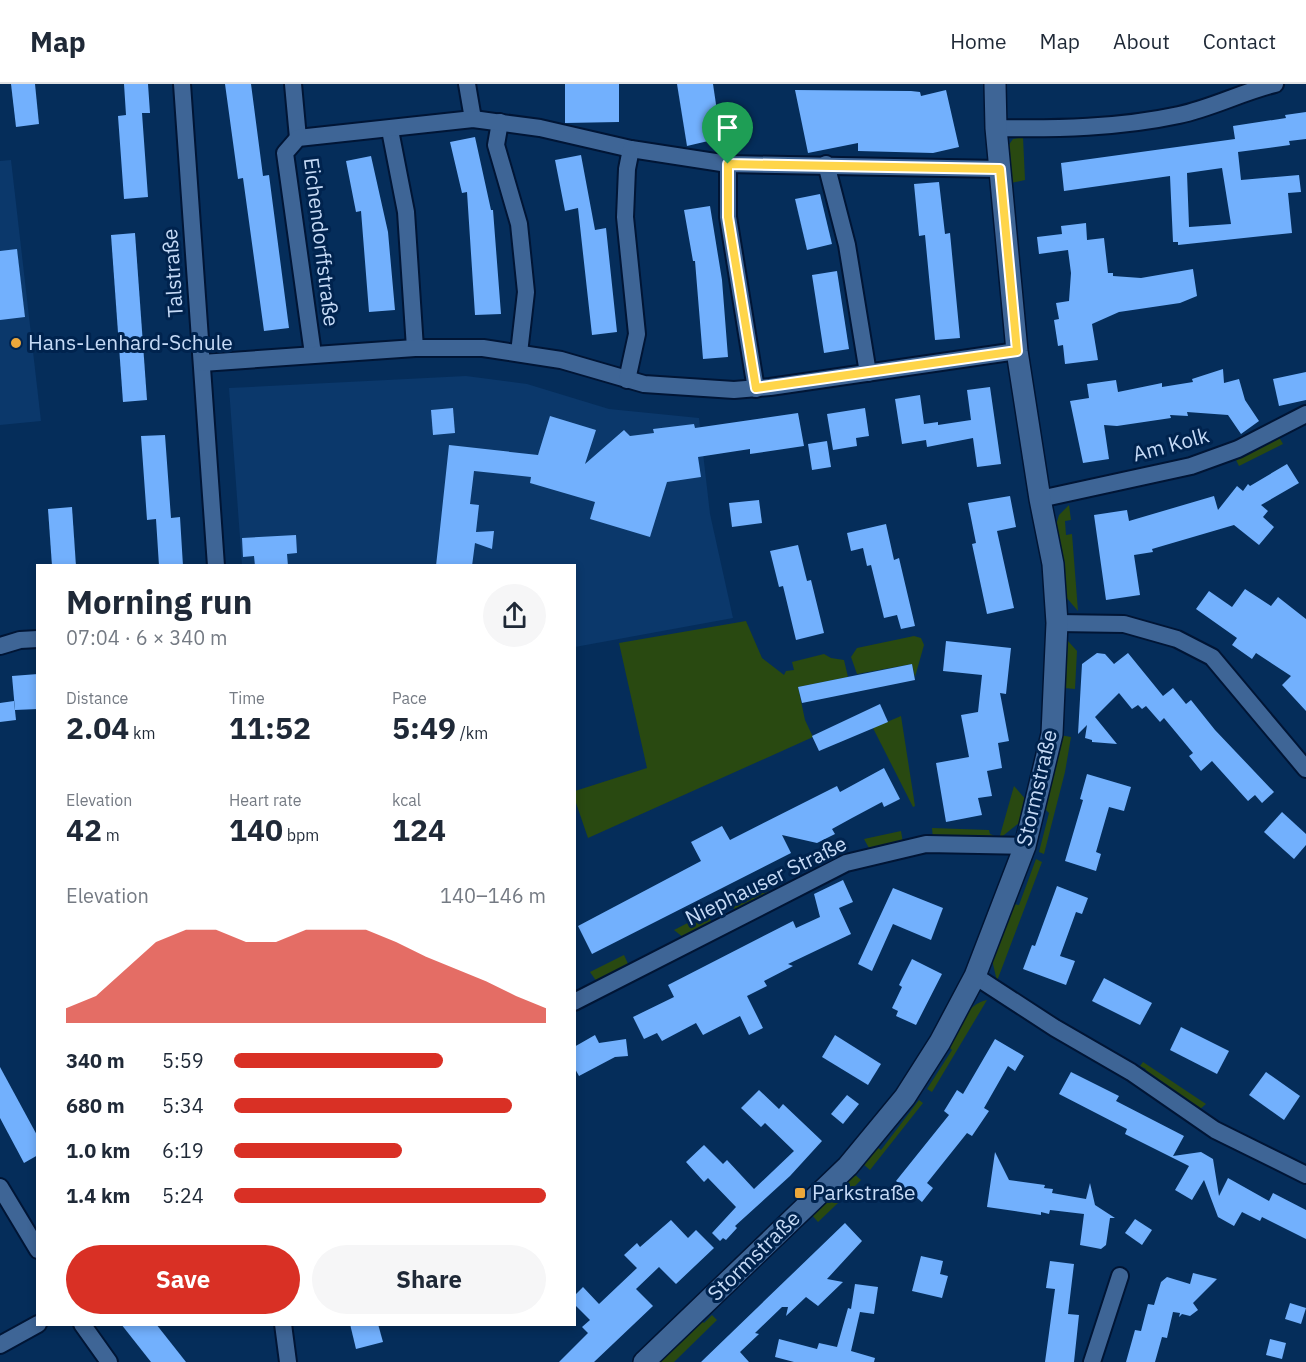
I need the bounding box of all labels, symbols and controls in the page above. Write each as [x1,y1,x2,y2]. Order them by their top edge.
text: Map [30,23,86,60]
text: Home [950,27,1007,55]
text: Map [1040,27,1080,55]
text: About [1113,27,1170,55]
text: Contact [1203,27,1276,55]
pin [702,102,753,164]
icon: arrive [711,111,744,144]
street label: Eichendorffstraße [298,156,346,328]
street label: Talstraße [155,228,189,318]
place label: Hans-Lenhard-Schule [28,328,233,356]
marker: Hans-Lenhard-Schule [9,336,23,350]
street label: Am Kolk [1129,420,1212,468]
text: Morning run [66,580,252,623]
button: share [483,584,546,647]
text: 07:04 · 6 × 340 m [66,624,227,651]
text: Distance [66,688,128,708]
text: Time [229,688,265,708]
text: Pace [392,688,427,708]
text: 2.04 [66,708,129,747]
text: 11:52 [229,708,311,747]
text: 5:49 [392,708,456,747]
text: km [129,723,156,743]
text: /km [456,723,488,743]
street label: Stormstraße [1009,727,1063,849]
text: Elevation [66,790,132,810]
text: Heart rate [229,790,302,810]
text: kcal [392,790,421,810]
text: 42 [66,810,102,849]
text: 140 [229,810,283,849]
text: 124 [392,810,446,849]
text: m [102,825,120,845]
text: bpm [283,825,319,845]
street label: Niephauser Straße [680,829,851,931]
text: Elevation [66,882,149,909]
text: 140–146 m [440,882,546,909]
text: 340 m [66,1047,125,1074]
text: 5:59 [162,1047,204,1074]
text: 680 m [66,1092,125,1119]
text: 5:34 [162,1092,204,1119]
text: 1.0 km [66,1137,130,1164]
text: 6:19 [162,1137,204,1164]
place label: Parkstraße [812,1178,916,1206]
text: 1.4 km [66,1182,130,1209]
text: 5:24 [162,1182,204,1209]
marker: Parkstraße [793,1186,807,1200]
street label: Stormstraße [701,1204,806,1307]
button: Save [66,1245,300,1314]
button: Share [312,1245,546,1314]

